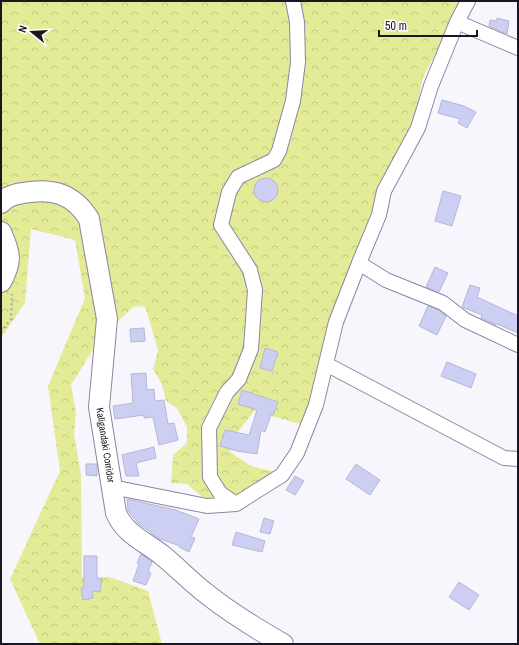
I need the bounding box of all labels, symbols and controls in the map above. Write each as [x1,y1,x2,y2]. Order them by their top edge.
north arrow [12,12,52,52]
scale bar [379,12,477,38]
text: 50 m [385,18,407,34]
text: N [15,24,30,34]
street label: Kaligandaki Corridor [93,407,118,484]

